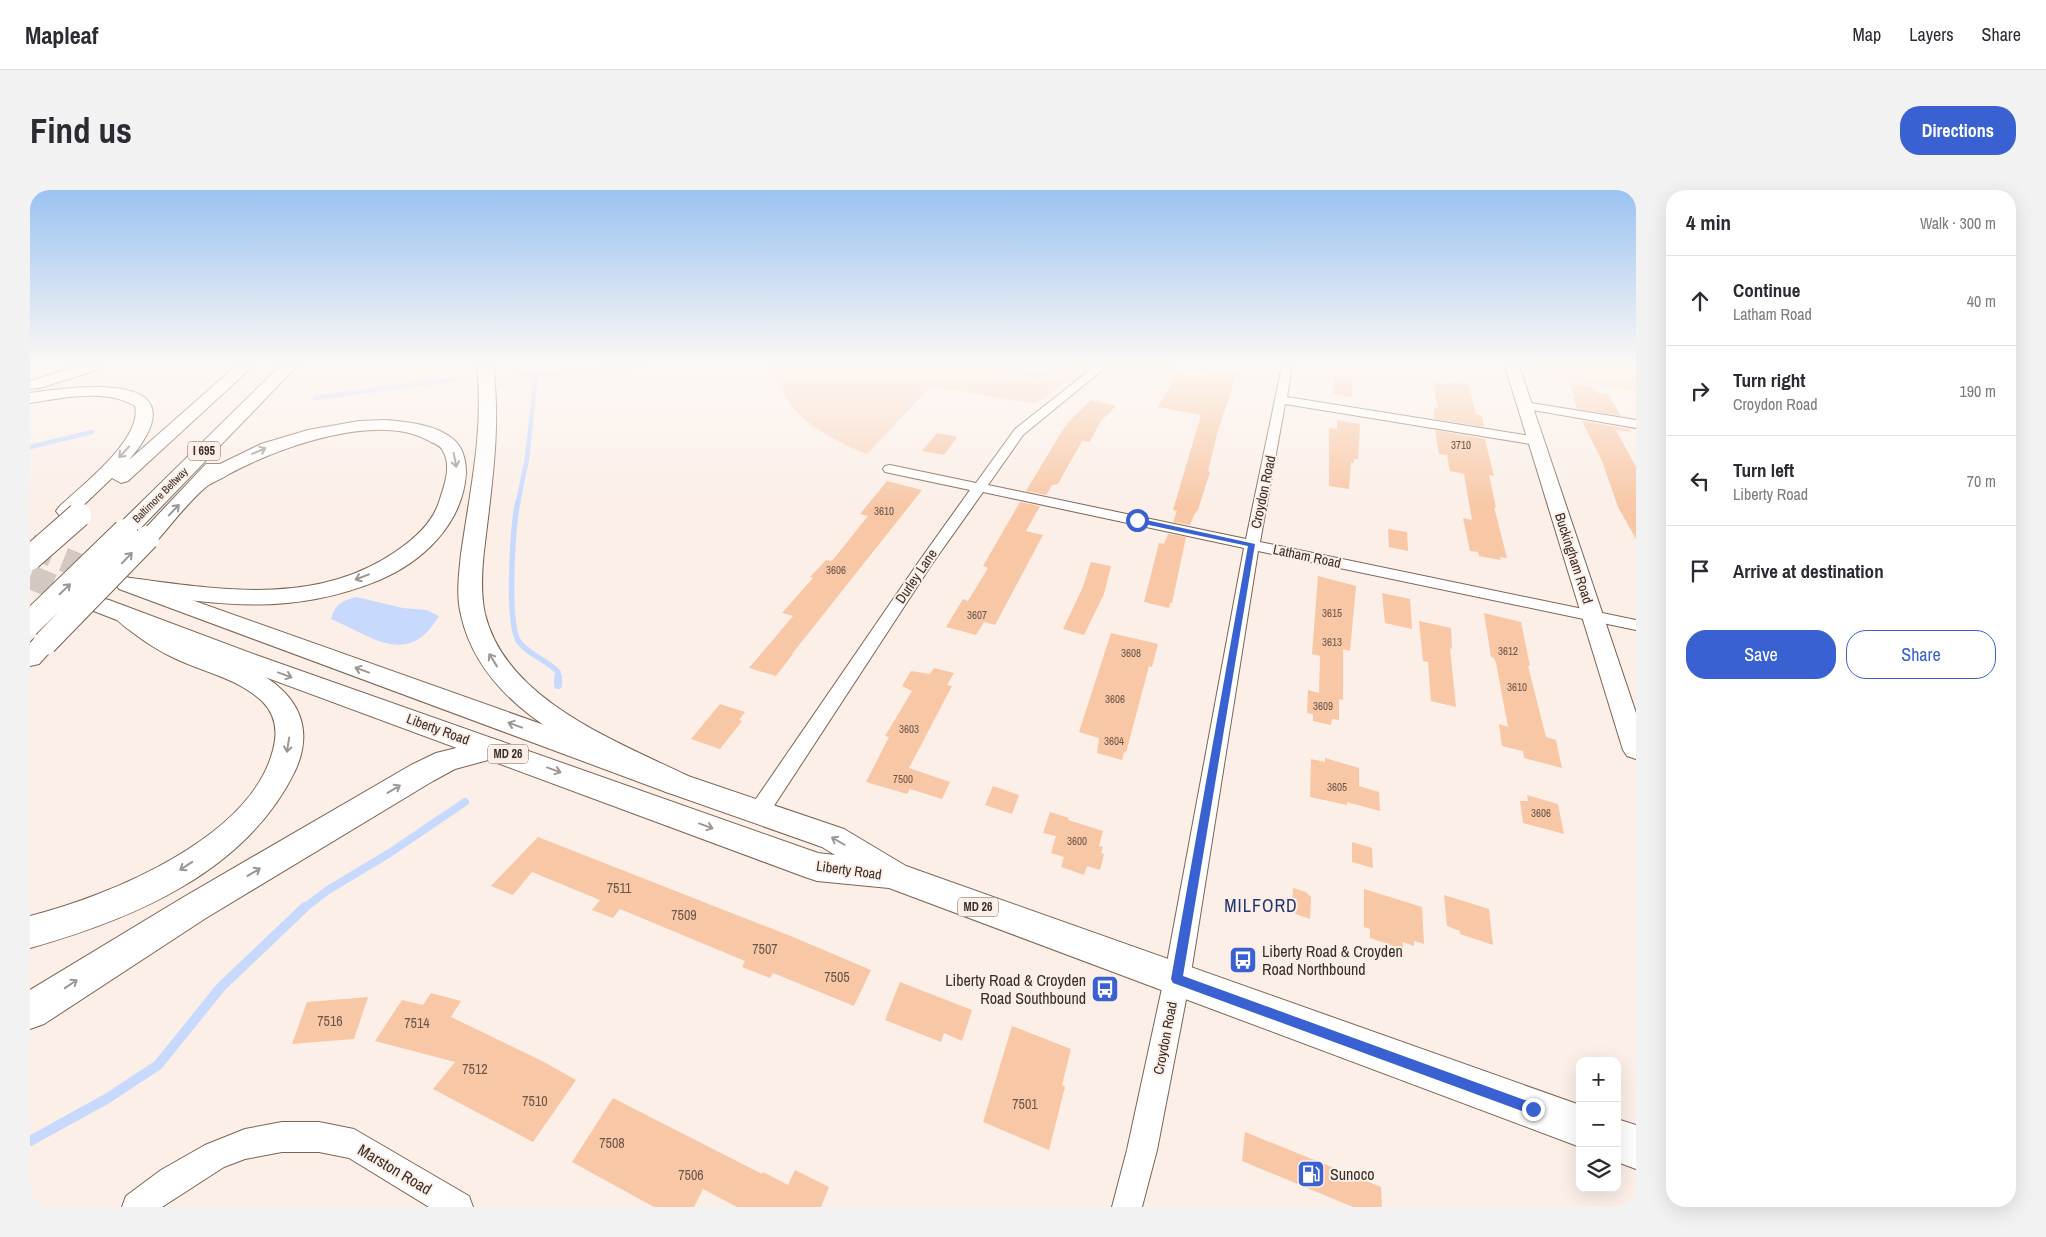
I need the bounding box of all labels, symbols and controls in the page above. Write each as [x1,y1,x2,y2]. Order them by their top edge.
text: Mapleaf [25,19,98,51]
text: Map [1853,22,1881,47]
text: Layers [1909,22,1954,47]
text: Share [1982,22,2021,47]
button: Directions [1900,106,2016,155]
text: Find us [30,107,132,154]
text: 4 min [1686,208,1731,237]
text: Walk · 300 m [1920,212,1996,234]
text: Continue [1733,277,1801,303]
icon: ahead [1686,287,1714,315]
text: 40 m [1967,290,1996,312]
text: Latham Road [1733,303,1812,325]
text: Turn right [1733,367,1805,393]
icon: right [1686,377,1714,405]
text: 190 m [1960,380,1996,402]
text: Croydon Road [1733,393,1818,415]
house number: 3710 [1451,438,1471,452]
road number: I 695 [188,442,220,460]
one-way arrow [118,446,130,459]
one-way arrow [251,446,266,456]
one-way arrow [451,452,461,468]
street label: Croydon Road [1247,454,1279,530]
text: Turn left [1733,457,1794,483]
street label: Baltimore Beltway [129,464,191,526]
icon: left [1686,467,1714,495]
text: 70 m [1967,470,1996,492]
text: Liberty Road [1733,483,1808,505]
one-way arrow [167,504,180,516]
house number: 3610 [874,504,894,518]
route start [1126,509,1149,532]
street label: Buckingham Road [1551,510,1597,606]
street label: Latham Road [1271,540,1343,572]
street label: Durley Lane [891,545,941,607]
one-way arrow [121,552,133,564]
icon: arrive [1686,557,1714,585]
text: Arrive at destination [1733,558,1884,584]
house number: 3606 [826,563,846,577]
one-way arrow [355,573,370,582]
one-way arrow [59,583,71,595]
house number: 3615 [1322,606,1342,620]
house number: 3607 [967,608,987,622]
button: Save [1686,630,1836,679]
button: Share [1846,630,1996,679]
house number: 3613 [1322,635,1342,649]
house number: 3612 [1498,644,1518,658]
house number: 3608 [1121,646,1141,660]
one-way arrow [488,654,498,668]
one-way arrow [355,665,370,674]
one-way arrow [277,671,293,680]
house number: 3610 [1507,680,1527,694]
house number: 3606 [1105,692,1125,706]
house number: 3609 [1313,699,1333,713]
street label: Liberty Road [404,709,472,749]
one-way arrow [508,720,523,729]
house number: 3603 [899,722,919,736]
house number: 3604 [1104,734,1124,748]
one-way arrow [283,737,293,753]
road number: MD 26 [488,744,528,764]
one-way arrow [546,766,561,775]
house number: 7500 [893,772,913,786]
house number: 3605 [1327,780,1347,794]
one-way arrow [386,784,400,794]
house number: 3606 [1531,806,1551,820]
one-way arrow [698,822,714,831]
house number: 3600 [1067,834,1087,848]
one-way arrow [831,835,845,845]
street label: Liberty Road [815,857,883,883]
one-way arrow [180,861,194,871]
one-way arrow [247,867,261,877]
house number: 7511 [607,879,632,897]
district label: MILFORD [1224,893,1298,918]
road number: MD 26 [958,898,998,916]
house number: 7509 [671,906,697,924]
house number: 7507 [752,940,778,958]
place label: Liberty Road & Croyden Road Northbound [1262,940,1403,980]
bus stop icon: Liberty Road & Croyden Road Northbound [1228,945,1258,975]
house number: 7505 [824,968,850,986]
place label: Liberty Road & Croyden Road Southbound [945,969,1086,1009]
bus stop icon: Liberty Road & Croyden Road Southbound [1090,974,1120,1004]
one-way arrow [63,979,77,989]
street label: Croydon Road [1149,1000,1181,1076]
house number: 7516 [317,1012,343,1030]
house number: 7514 [404,1014,430,1032]
map controls [1576,1057,1621,1192]
button: + [1576,1057,1621,1102]
house number: 7512 [462,1060,488,1078]
house number: 7510 [522,1092,548,1110]
house number: 7501 [1012,1095,1038,1113]
route end [1522,1098,1545,1121]
button: − [1576,1102,1621,1147]
house number: 7508 [599,1134,625,1152]
street label: Marston Road [354,1138,436,1200]
button: layers [1576,1147,1621,1192]
fuel station icon: Sunoco [1296,1159,1326,1189]
place label: Sunoco [1330,1163,1375,1185]
house number: 7506 [678,1166,704,1184]

